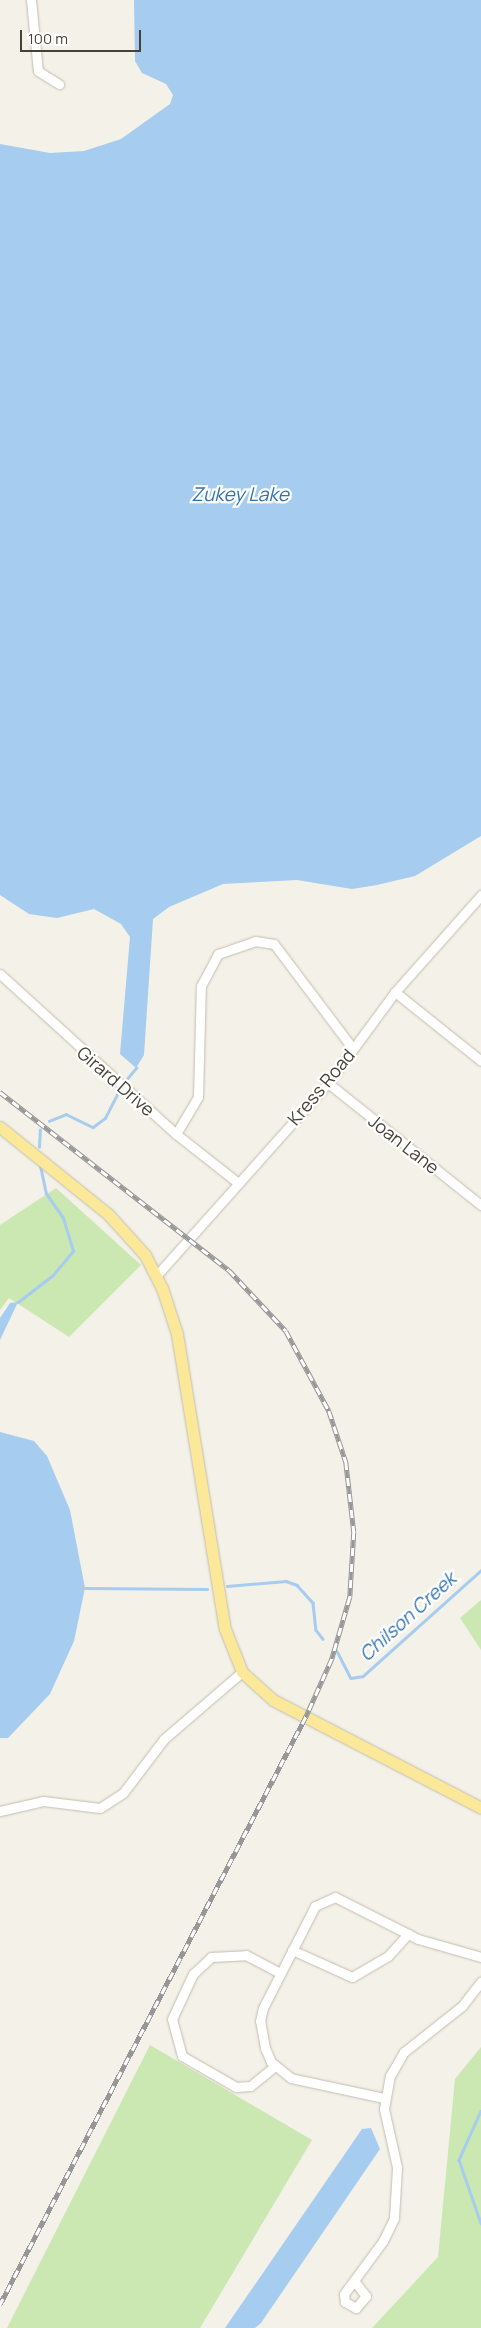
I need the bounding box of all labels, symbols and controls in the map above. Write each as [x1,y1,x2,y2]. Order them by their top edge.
scale bar [22,20,144,52]
text: 100 m [28,28,68,49]
water label: Zukey Lake [191,484,289,506]
street label: Girard Drive [73,1041,159,1121]
street label: Kress Road [283,1045,359,1129]
street label: Joan Lane [364,1110,444,1178]
water label: Chilson Creek [355,1568,461,1666]

